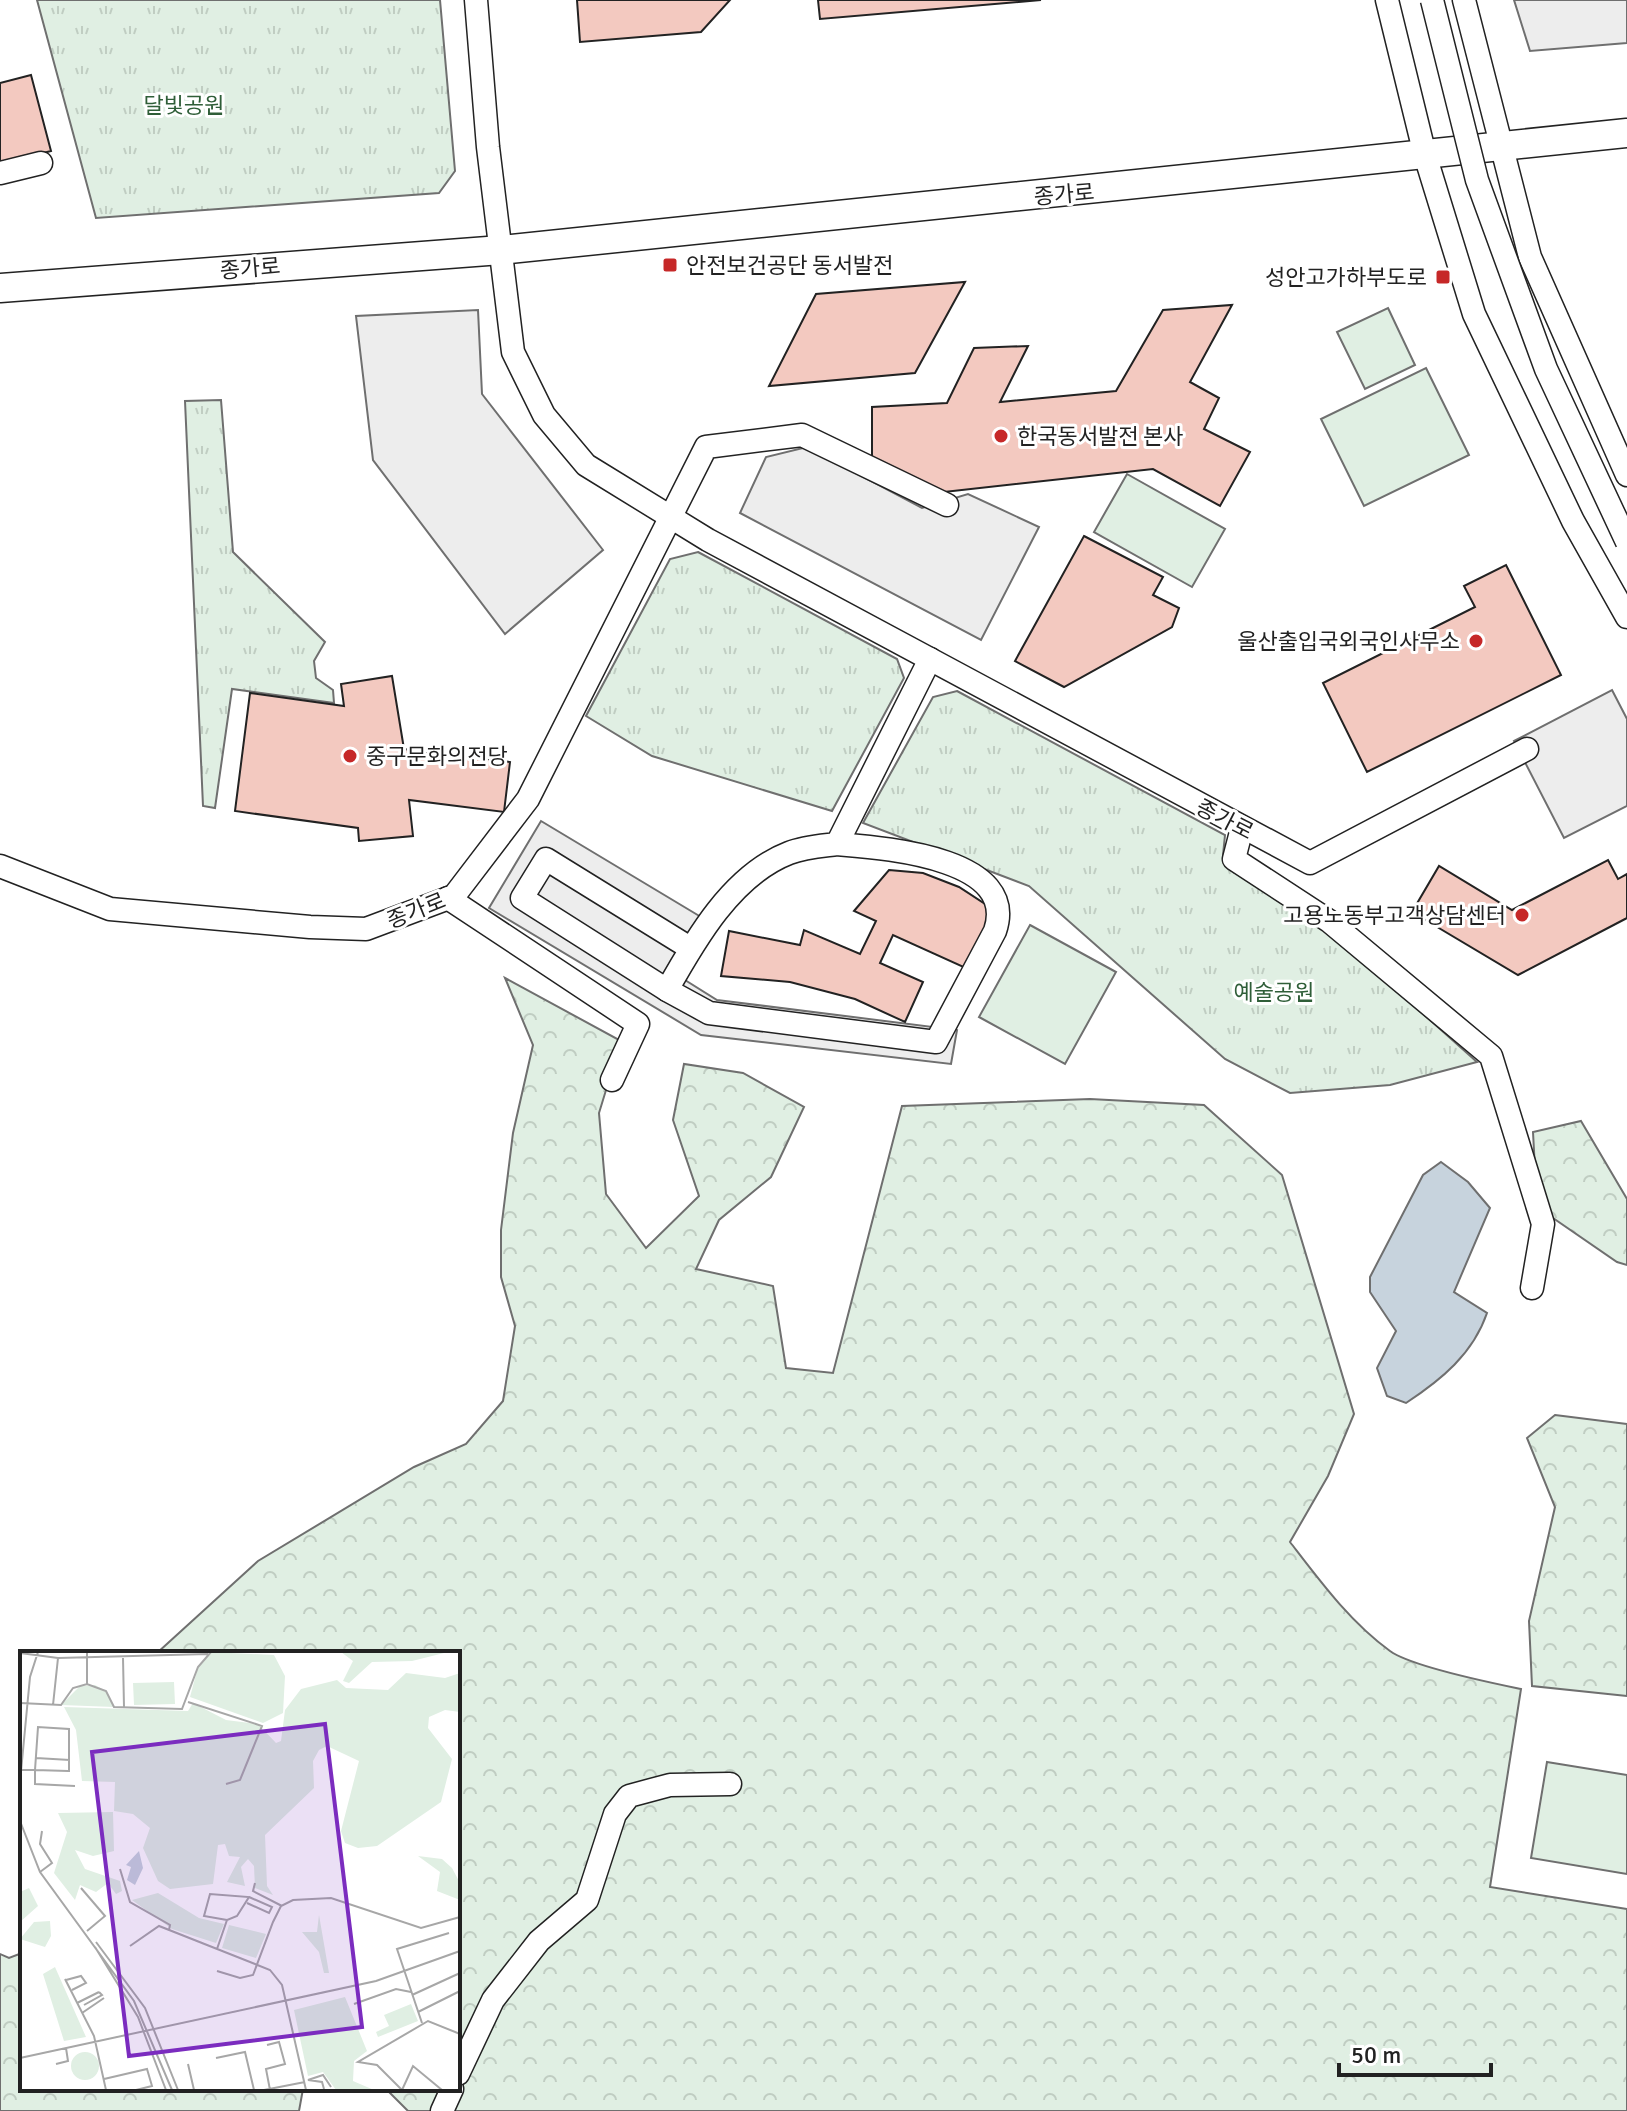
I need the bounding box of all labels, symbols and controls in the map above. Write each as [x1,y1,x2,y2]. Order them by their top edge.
park label: 달빛공원 [144,92,224,119]
street label: 종가로 [1033,178,1095,211]
street label: 종가로 [219,252,281,285]
place label: 안전보건공단 동서발전 [686,252,893,279]
marker: 안전보건공단 동서발전 [661,256,679,274]
place label: 성안고가하부도로 [1265,264,1427,291]
marker: 성안고가하부도로 [1434,268,1452,286]
place label: 한국동서발전 본사 [1017,423,1184,450]
marker: 한국동서발전 본사 [992,427,1010,445]
place label: 울산출입국외국인사무소 [1237,628,1460,655]
marker: 울산출입국외국인사무소 [1467,632,1485,650]
place label: 중구문화의전당 [366,743,508,770]
marker: 중구문화의전당 [341,747,359,765]
street label: 종가로 [1192,794,1258,845]
street label: 종가로 [383,887,449,934]
place label: 고용노동부고객상담센터 [1283,902,1506,929]
marker: 고용노동부고객상담센터 [1513,906,1531,924]
park label: 예술공원 [1234,979,1314,1006]
inset map [20,1651,460,2091]
scale bar [1339,2027,1491,2077]
text: 50 m [1351,2040,1401,2070]

